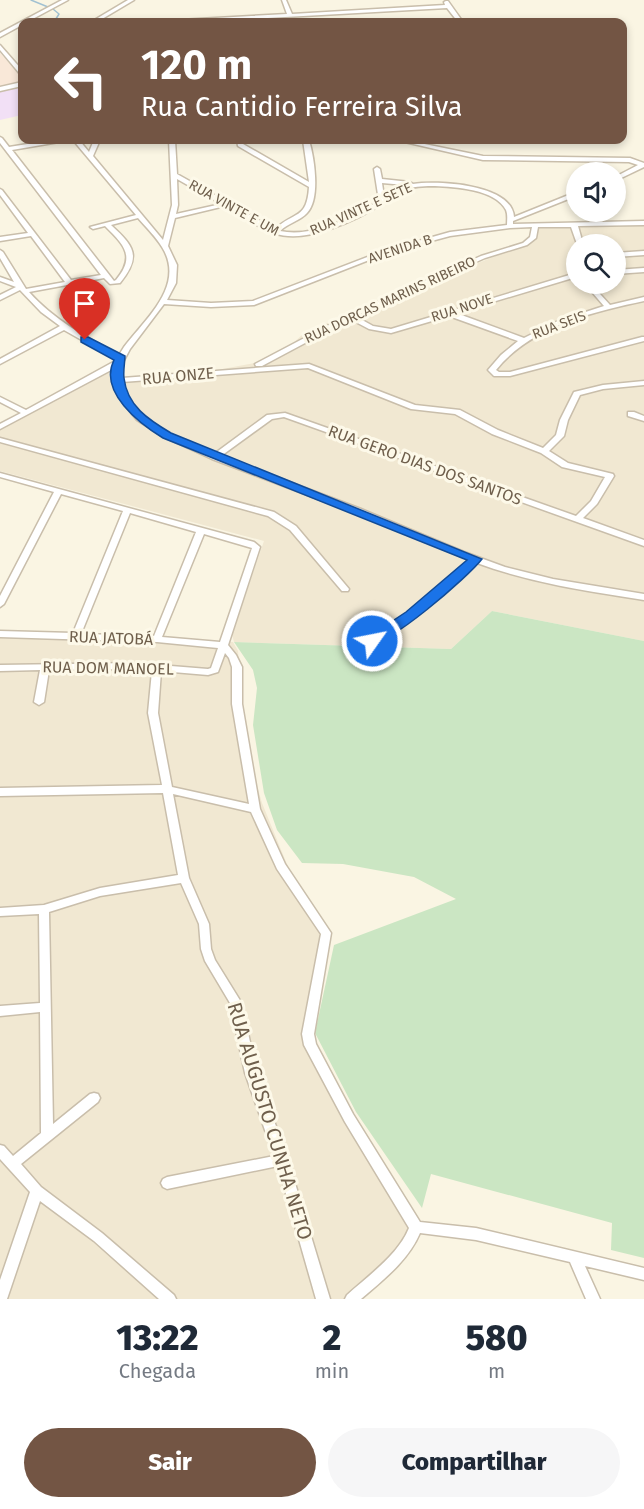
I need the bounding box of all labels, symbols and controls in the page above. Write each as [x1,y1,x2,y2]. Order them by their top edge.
text: 120 m [141,40,252,90]
icon: left [42,42,120,120]
text: Rua Cantidio Ferreira Silva [141,91,463,123]
map controls [566,162,626,294]
button: sound [566,162,626,222]
street label: RUA VINTE E UM [186,176,282,240]
street label: RUA VINTE E SETE [307,179,415,239]
street label: AVENIDA B [366,231,434,267]
button: search [566,234,626,294]
street label: RUA DORCAS MARINS RIBEIRO [302,253,478,347]
pin [59,278,110,340]
icon: arrive [68,287,101,320]
street label: RUA NOVE [429,290,495,326]
street label: RUA SEIS [530,307,589,343]
street label: RUA ONZE [141,363,215,389]
street label: RUA GERO DIAS DOS SANTOS [326,421,525,509]
position arrow [340,609,404,673]
street label: RUA JATOBÁ [69,626,154,649]
street label: RUA DOM MANOEL [42,657,174,679]
street label: RUA AUGUSTO CUNHA NETO [222,999,318,1243]
text: 13:22 [116,1316,199,1360]
text: 2 [323,1316,341,1360]
text: 580 [465,1316,528,1360]
text: Chegada [119,1359,196,1383]
text: min [315,1359,349,1383]
text: m [488,1359,505,1383]
button: Sair [24,1428,316,1497]
button: Compartilhar [328,1428,620,1497]

